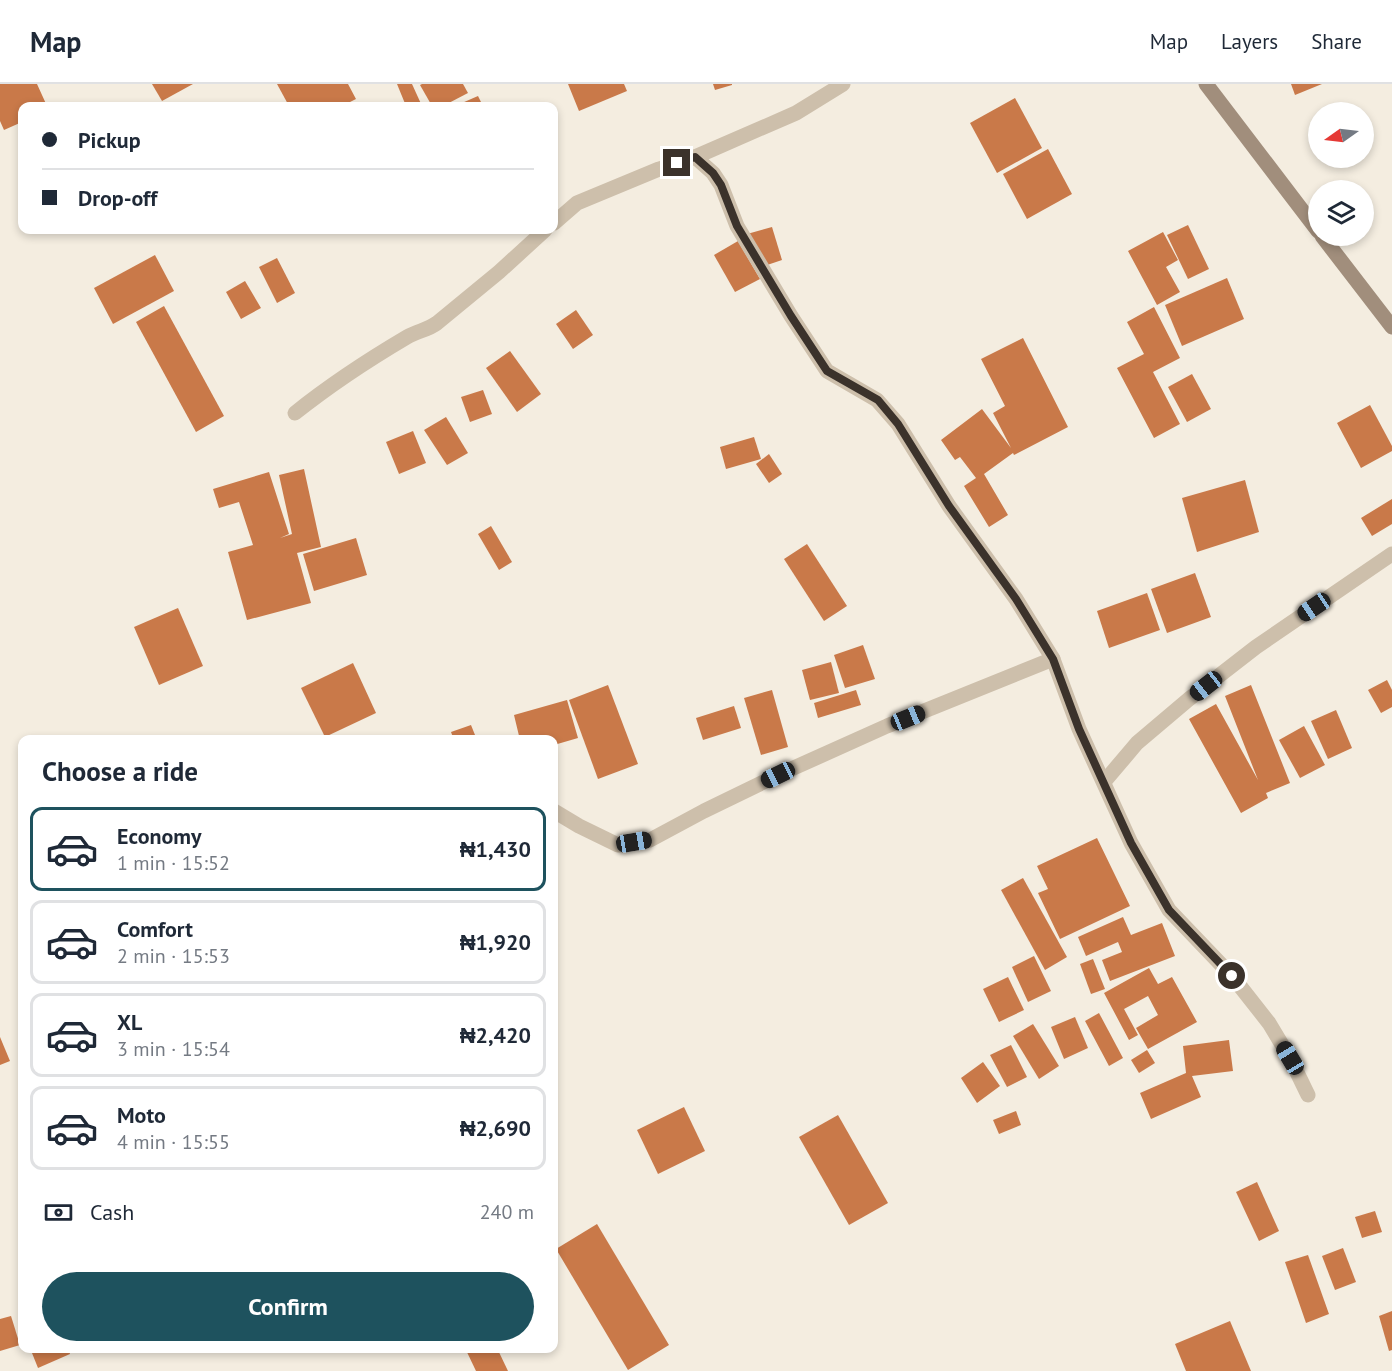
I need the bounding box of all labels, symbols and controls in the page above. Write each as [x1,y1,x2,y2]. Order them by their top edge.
text: Map [30,23,81,60]
text: Map [1150,28,1188,55]
text: Layers [1221,28,1278,55]
text: Share [1311,28,1362,55]
north arrow [1308,102,1374,168]
map controls [1308,102,1374,246]
text: Pickup [78,126,141,154]
route end [663,149,690,176]
button: layers [1308,180,1374,246]
text: Drop-off [78,184,157,212]
car [1294,589,1334,625]
car [1186,668,1226,704]
car [888,703,928,733]
text: Choose a ride [42,754,198,788]
car [758,759,798,791]
icon: car [45,822,99,876]
text: Economy [117,822,201,850]
car [615,830,653,854]
text: ₦1,430 [460,835,531,863]
text: 1 min · 15:52 [117,850,230,876]
icon: car [45,915,99,969]
text: Comfort [117,915,193,943]
text: ₦1,920 [460,928,531,956]
text: 2 min · 15:53 [117,943,230,969]
route start [1218,962,1245,989]
icon: car [45,1008,99,1062]
text: XL [117,1008,142,1036]
text: ₦2,420 [460,1021,531,1049]
text: 3 min · 15:54 [117,1036,230,1062]
car [1273,1038,1307,1078]
icon: car [45,1101,99,1155]
text: Moto [117,1101,166,1129]
text: ₦2,690 [460,1114,531,1142]
text: 4 min · 15:55 [117,1129,230,1155]
icon: cash [42,1196,75,1229]
text: Cash [90,1198,134,1226]
text: 240 m [480,1199,534,1225]
button: Confirm [42,1272,534,1341]

